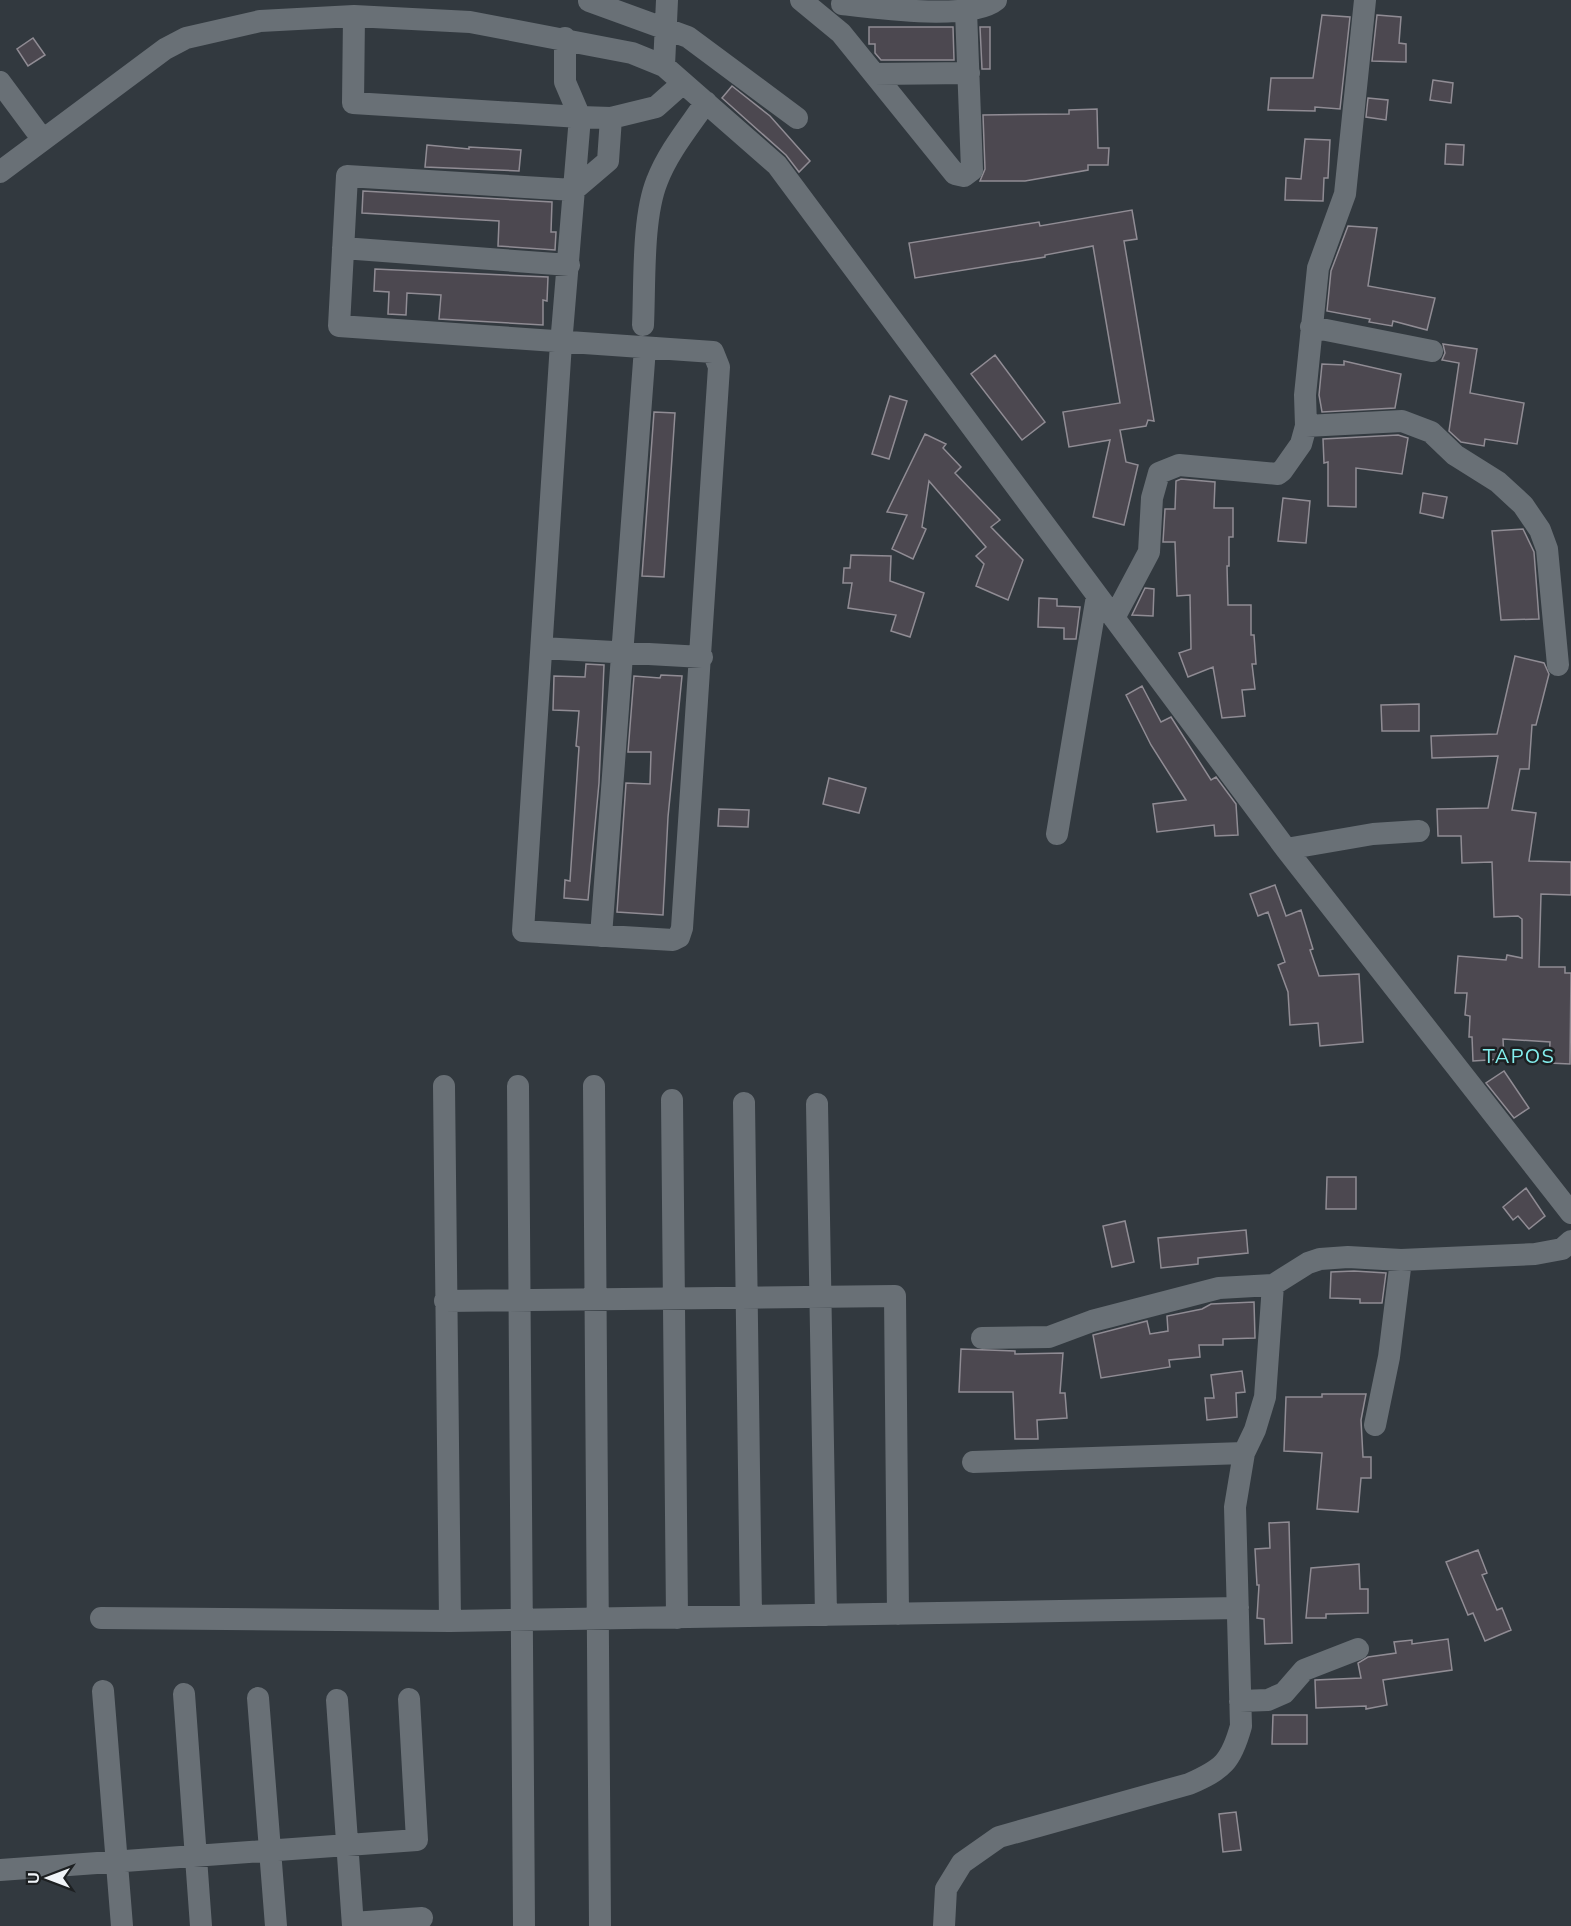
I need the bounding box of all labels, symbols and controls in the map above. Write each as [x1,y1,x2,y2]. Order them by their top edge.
district label: TAPOS [1483,1043,1555,1070]
north arrow [18,1848,78,1908]
text: U [23,1872,45,1884]

